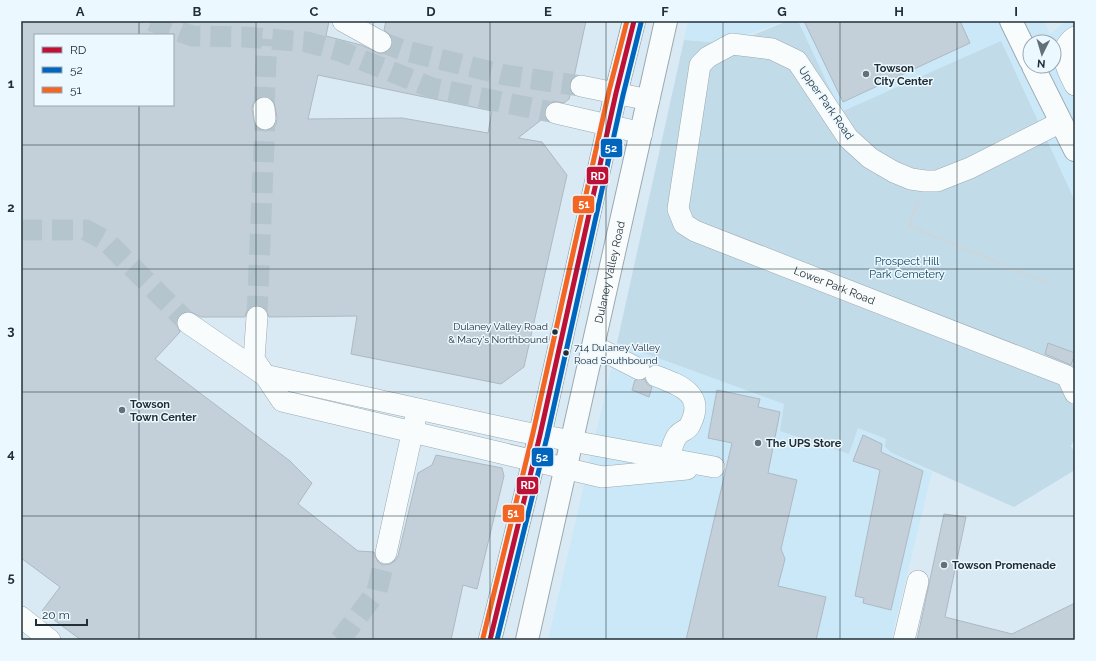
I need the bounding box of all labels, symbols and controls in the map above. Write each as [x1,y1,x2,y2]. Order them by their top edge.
text: A [76,4,85,19]
text: B [193,4,202,19]
text: C [310,4,319,19]
text: D [426,4,436,19]
text: E [544,4,552,19]
text: F [661,4,669,19]
text: G [777,4,787,19]
text: H [894,4,904,19]
text: I [1014,4,1018,19]
legend [34,34,174,106]
north arrow [1022,34,1062,74]
text: RD [70,43,87,57]
text: N [1036,57,1046,70]
place label: Towson City Center [874,62,933,88]
text: 52 [70,63,83,77]
street label: Upper Park Road [796,64,856,142]
marker: Towson City Center [861,69,871,79]
text: 1 [8,76,15,91]
text: 51 [70,83,82,97]
line badge: 52 [600,138,623,158]
text: 52 [605,142,617,155]
line badge: RD [586,166,609,185]
text: RD [590,170,606,183]
line badge: 51 [572,195,595,214]
text: 51 [578,198,590,211]
text: 2 [7,200,15,215]
street label: Dulaney Valley Road [592,220,627,324]
park label: Prospect Hill Park Cemetery [869,255,945,281]
street label: Lower Park Road [792,264,877,307]
place label: Dulaney Valley Road & Macy's Northbound [448,321,548,345]
text: 3 [7,323,15,338]
marker: Dulaney Valley Road & Macy's Northbound [550,327,560,337]
place label: 714 Dulaney Valley Road Southbound [574,342,661,366]
marker: 714 Dulaney Valley Road Southbound [561,348,571,358]
place label: Towson Town Center [130,398,197,424]
marker: Towson Town Center [117,405,127,415]
place label: The UPS Store [766,437,842,450]
marker: The UPS Store [753,438,763,448]
text: 4 [7,446,15,461]
line badge: 52 [531,447,554,467]
text: 52 [536,451,548,464]
line badge: RD [516,476,539,495]
text: RD [520,479,536,492]
line badge: 51 [502,504,525,523]
text: 51 [507,507,519,520]
place label: Towson Promenade [952,559,1056,572]
marker: Towson Promenade [939,560,949,570]
text: 5 [7,570,15,585]
scale bar [36,601,87,627]
text: 20 m [42,608,70,622]

